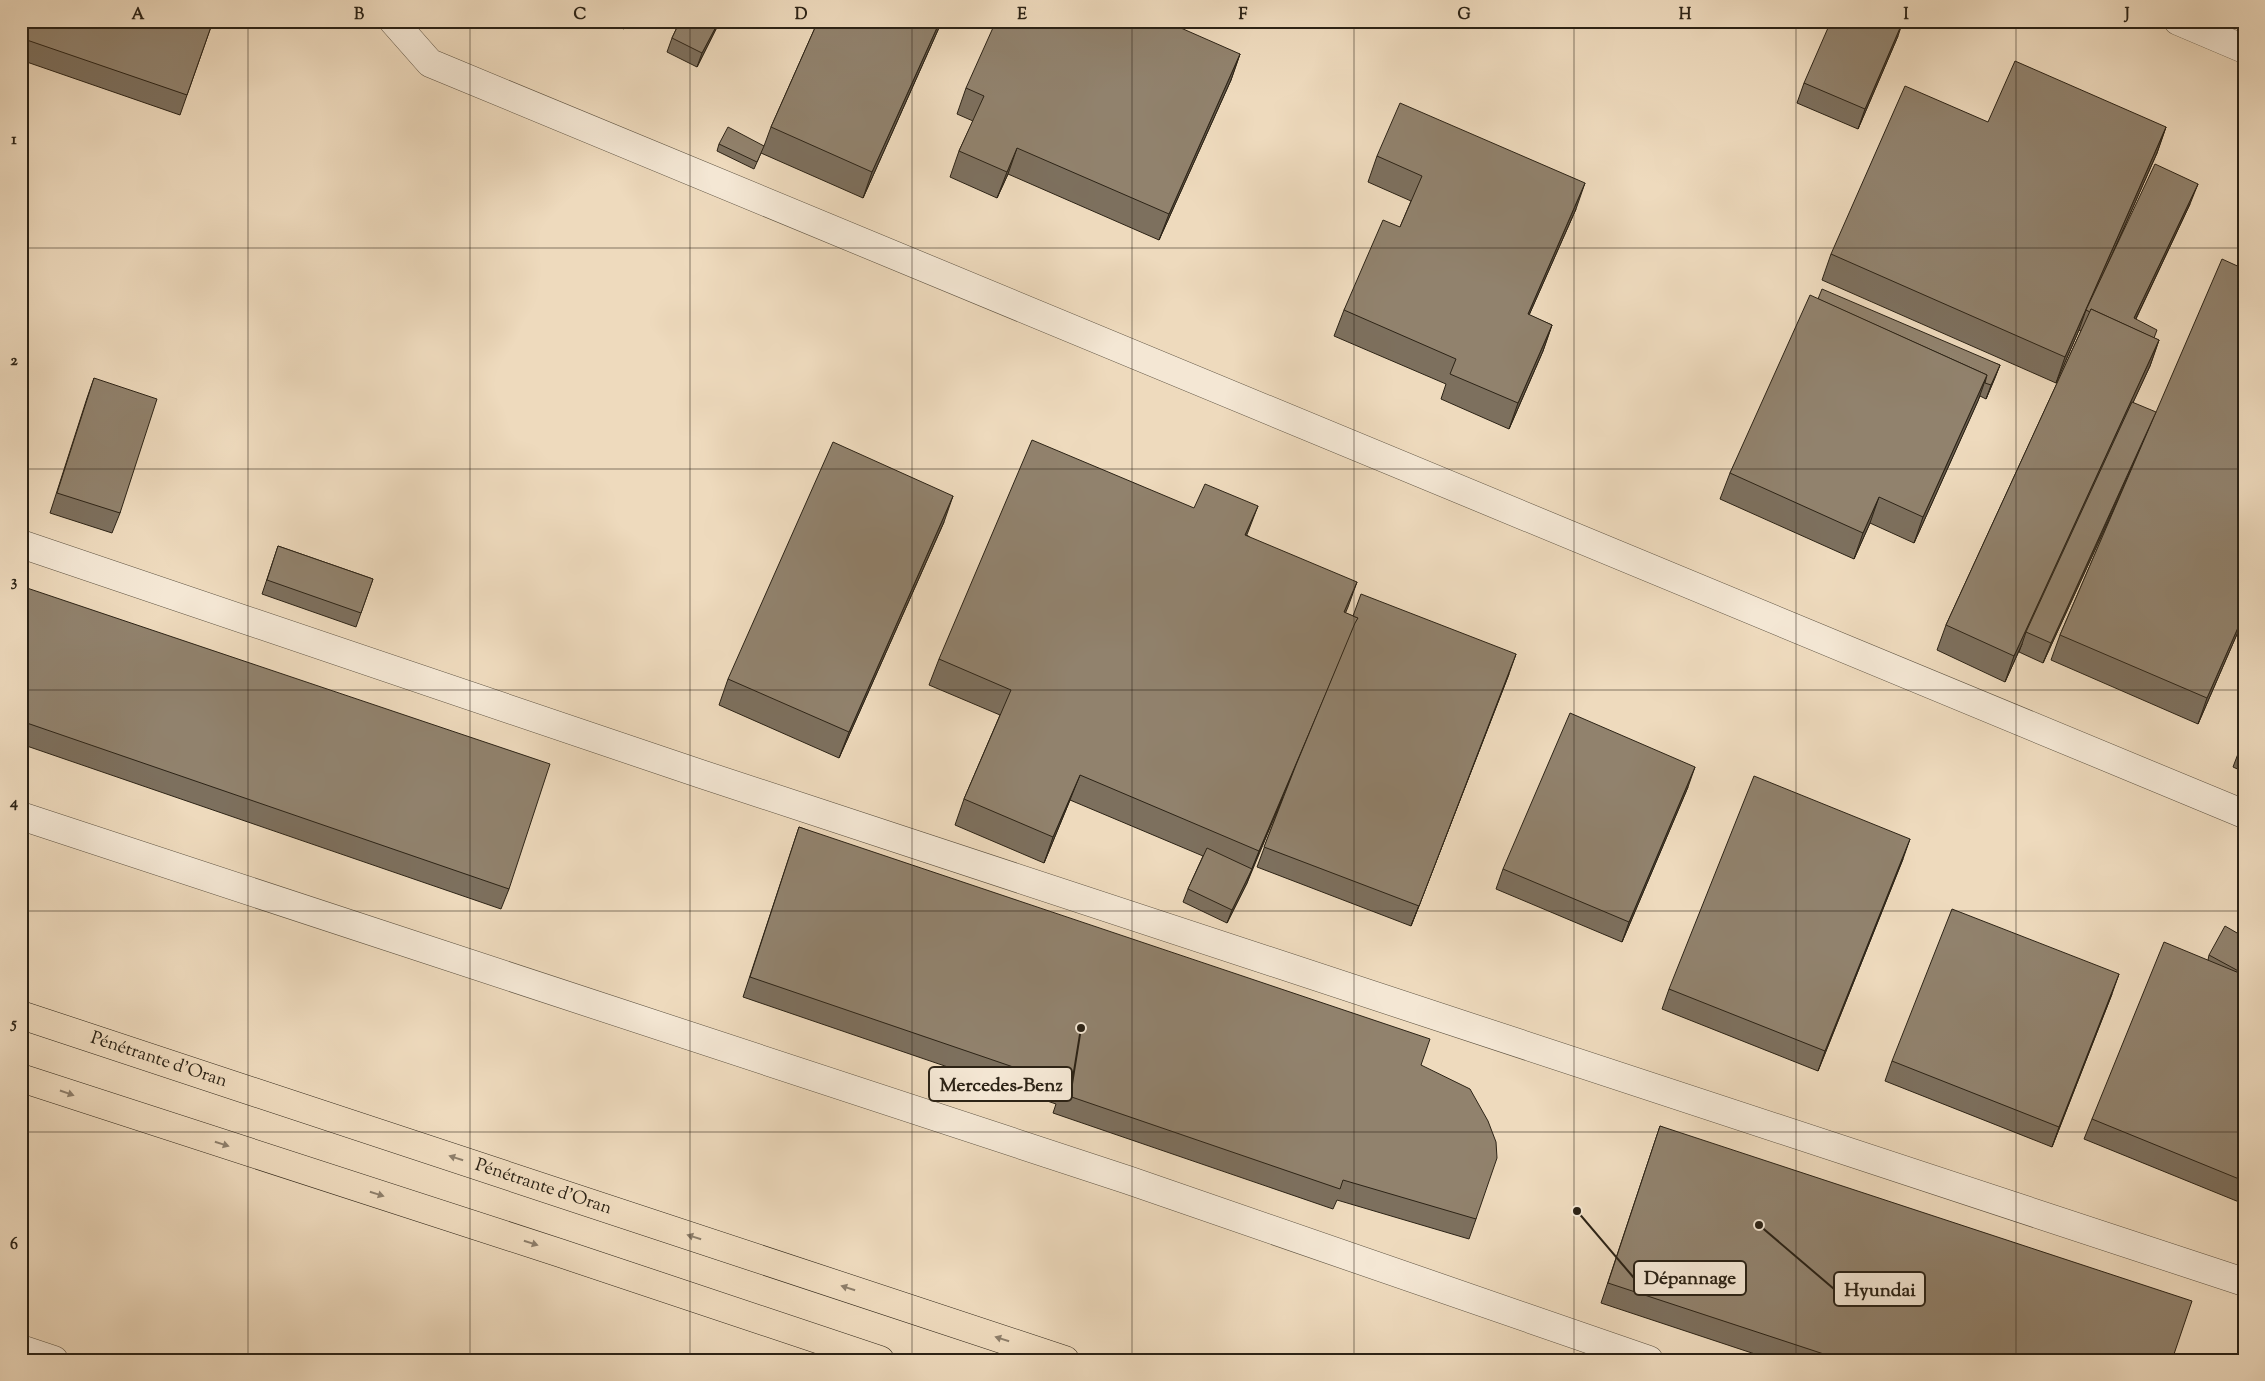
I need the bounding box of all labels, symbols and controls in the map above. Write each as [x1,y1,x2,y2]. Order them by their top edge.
text: A [132,4,145,27]
text: B [354,4,364,27]
text: C [574,4,587,27]
text: D [795,4,808,27]
text: E [1017,4,1027,27]
text: F [1239,4,1248,27]
text: G [1457,4,1471,27]
text: H [1679,4,1692,27]
text: I [1903,4,1909,27]
text: J [2123,4,2130,27]
text: 1 [11,129,17,152]
text: 2 [10,350,18,373]
text: 3 [11,571,18,594]
text: 4 [9,792,18,815]
text: 5 [9,1013,17,1036]
street label: Pénétrante d'Oran [87,1026,231,1095]
callout: Mercedes-Benz [929,1067,1072,1101]
text: Mercedes-Benz [939,1073,1063,1100]
one-way arrow [60,1090,75,1097]
one-way arrow [215,1140,230,1148]
street label: Pénétrante d'Oran [472,1153,615,1222]
one-way arrow [449,1154,464,1162]
one-way arrow [369,1190,384,1198]
one-way arrow [686,1233,701,1240]
text: 6 [10,1234,18,1257]
one-way arrow [524,1240,539,1248]
callout: Dépannage [1634,1261,1746,1295]
text: Dépannage [1644,1266,1736,1293]
callout: Hyundai [1834,1272,1925,1306]
text: Hyundai [1844,1278,1916,1305]
one-way arrow [840,1284,855,1292]
one-way arrow [994,1335,1009,1343]

